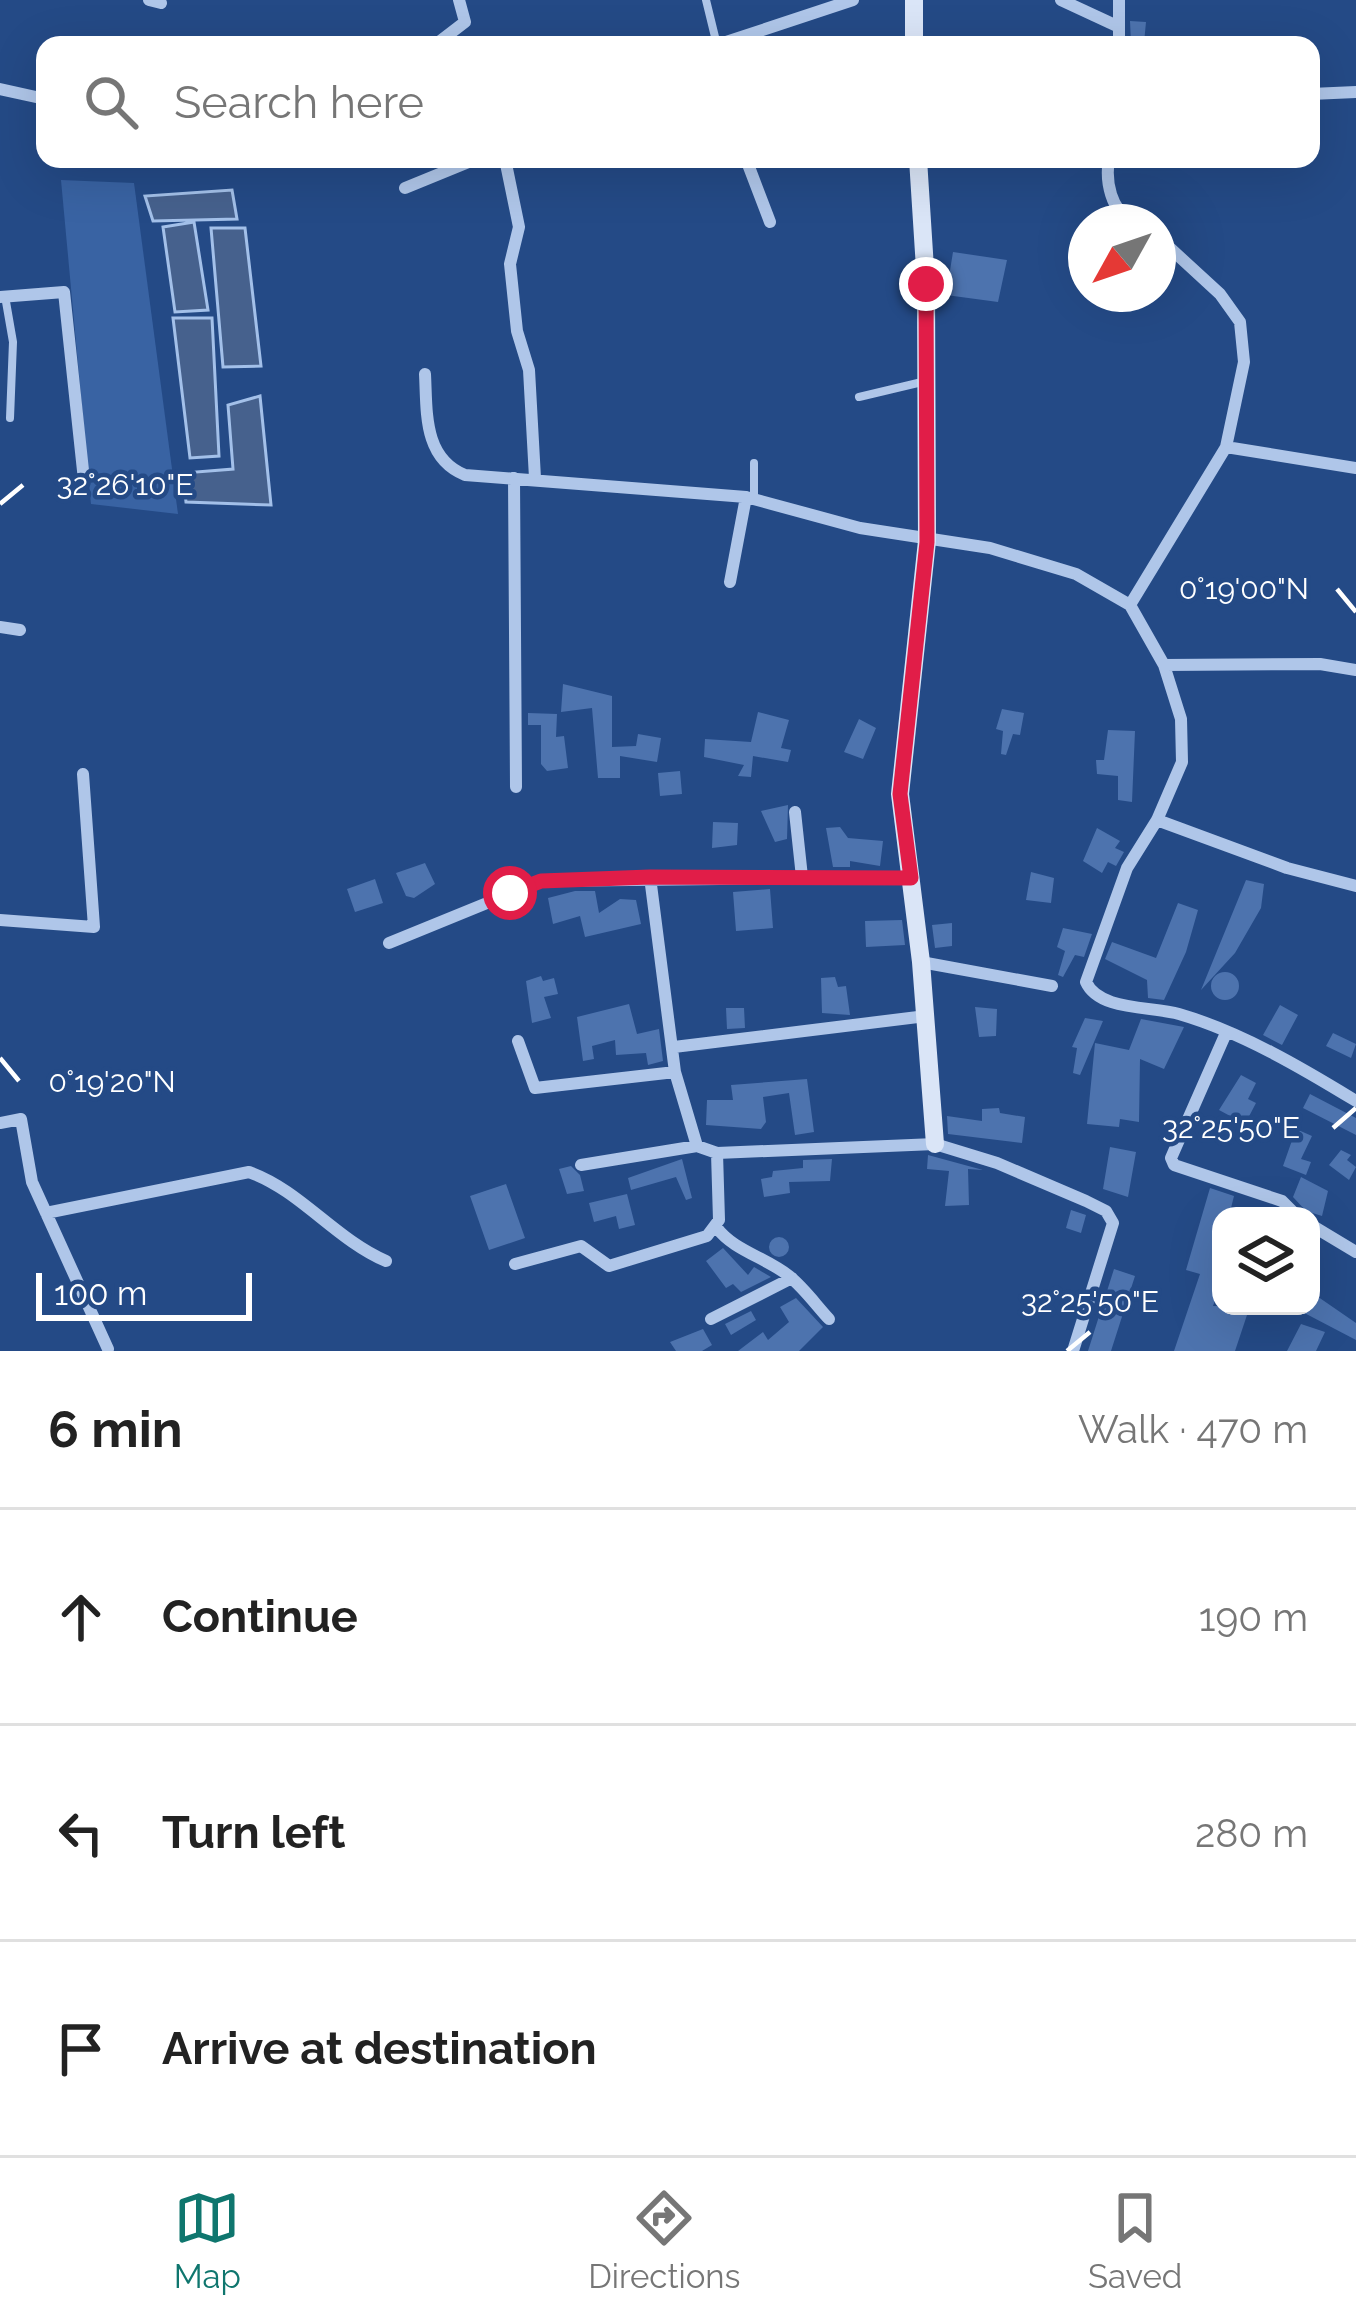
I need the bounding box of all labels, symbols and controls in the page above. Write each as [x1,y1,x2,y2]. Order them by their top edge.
search box [36,36,1320,168]
icon: search [78,69,144,135]
text: Search here [174,76,424,129]
north arrow [1068,204,1176,312]
route end [899,257,953,311]
text: 32°26'10"E [57,467,193,502]
text: 0°19'00"N [1179,571,1309,606]
route start [483,866,537,920]
text: 0°19'20"N [48,1064,176,1099]
text: 32°25'50"E [1162,1110,1300,1145]
map controls [1212,1207,1320,1315]
button: layers [1212,1207,1320,1315]
scale bar [36,1267,252,1320]
text: 100 m [54,1274,147,1313]
text: 32°25'50"E [1021,1284,1159,1319]
text: 6 min [48,1399,183,1459]
text: Walk · 470 m [1078,1406,1308,1452]
icon: ahead [48,1584,114,1650]
text: Continue [162,1590,358,1643]
text: 190 m [1199,1594,1308,1640]
icon: left [48,1800,114,1866]
text: Turn left [162,1806,345,1859]
text: 280 m [1195,1810,1308,1856]
icon: arrive [48,2016,114,2082]
text: Arrive at destination [162,2022,597,2075]
tab: Map [174,2185,241,2296]
tab: Directions [588,2185,741,2296]
tab: Saved [1088,2185,1182,2296]

